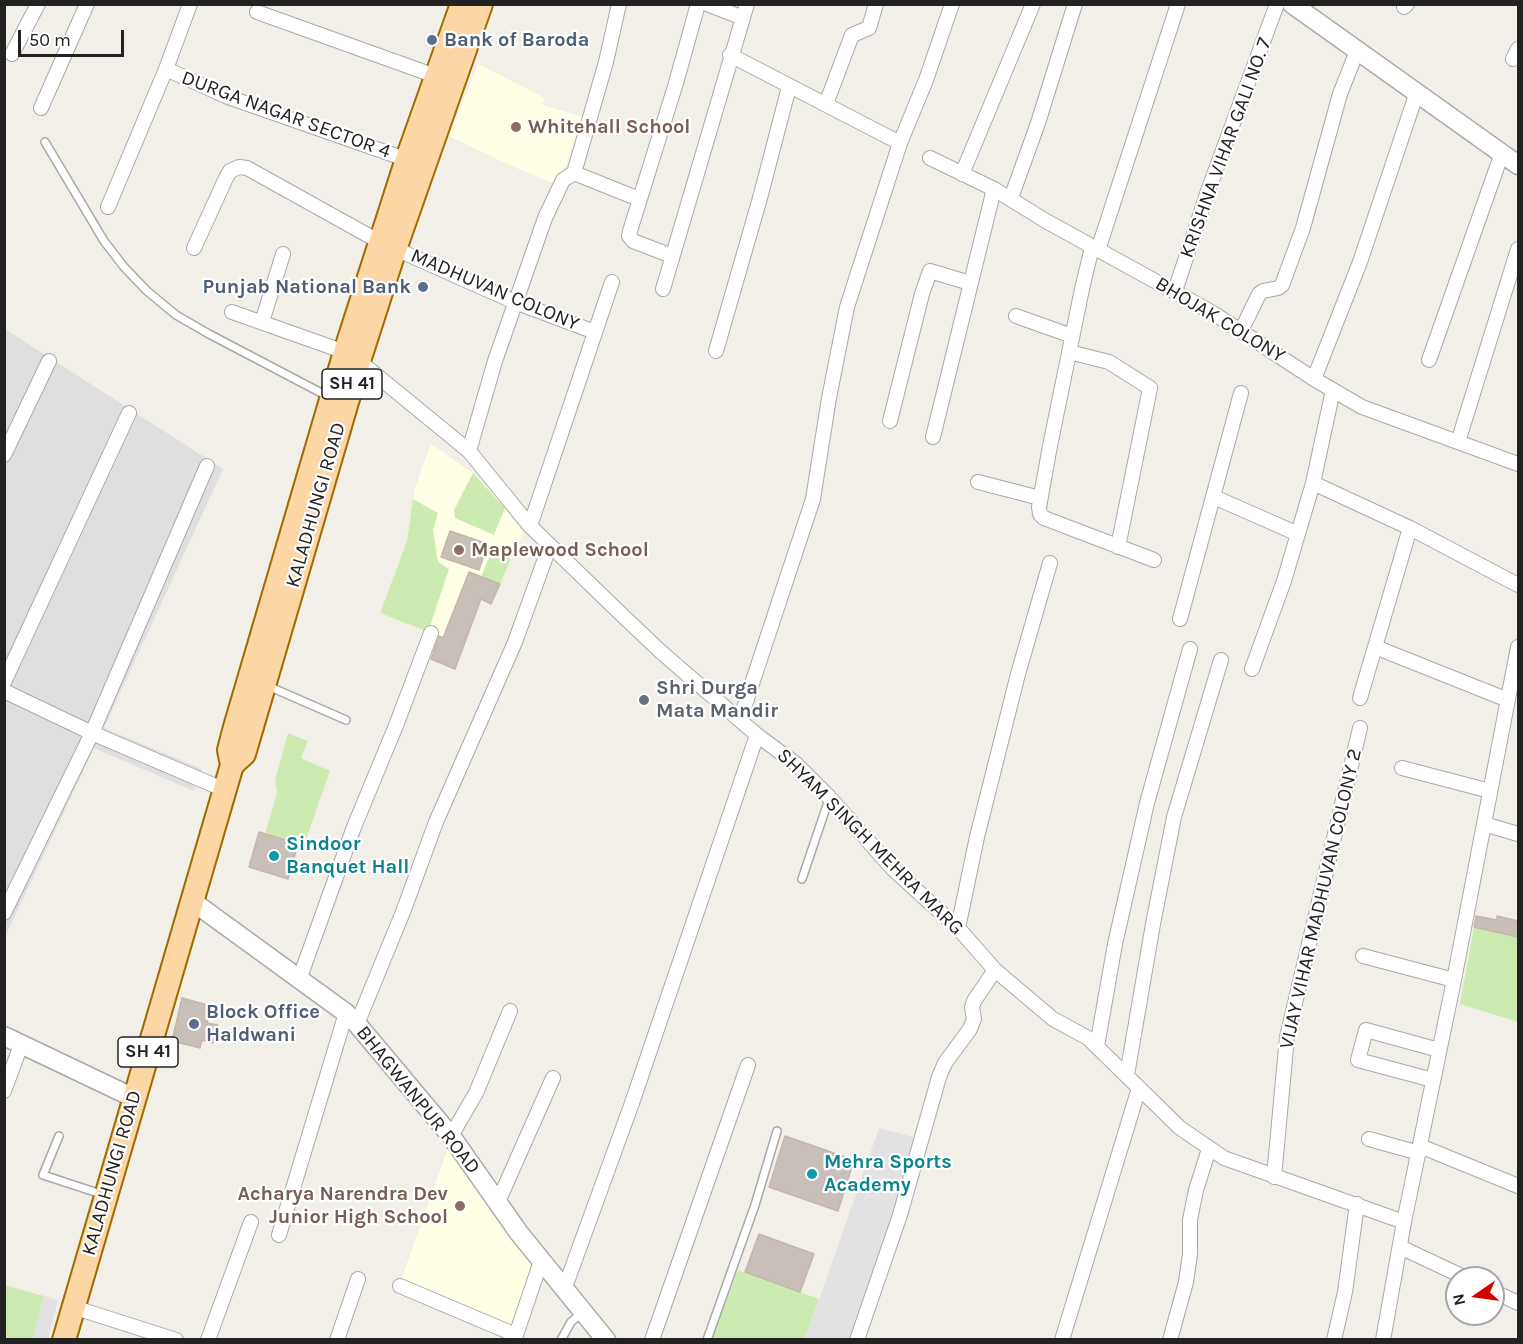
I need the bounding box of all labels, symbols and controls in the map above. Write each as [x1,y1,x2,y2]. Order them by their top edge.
scale bar [21,18,128,56]
place label: Bank of Baroda [444,28,590,52]
text: 50 m [29,29,71,51]
marker: Bank of Baroda [425,33,439,47]
street label: KRISHNA VIHAR GALI NO. 7 [1175,35,1277,261]
street label: DURGA NAGAR SECTOR 4 [178,66,394,164]
place label: Whitehall School [528,115,690,139]
marker: Whitehall School [509,120,523,134]
street label: MADHUVAN COLONY [407,244,583,336]
street label: BHOJAK COLONY [1151,272,1289,368]
place label: Punjab National Bank [203,275,411,299]
marker: Punjab National Bank [416,280,430,294]
road number: SH 41 [322,369,382,399]
street label: KALADHUNGI ROAD [281,420,351,590]
place label: Maplewood School [471,538,649,562]
marker: Maplewood School [452,543,466,557]
place label: Shri Durga Mata Mandir [656,676,778,723]
marker: Shri Durga Mata Mandir [637,693,651,707]
street label: SHYAM SINGH MEHRA MARG [772,744,968,940]
street label: VIJAY VIHAR MADHUVAN COLONY 2 [1275,747,1367,1051]
place label: Sindoor Banquet Hall [286,832,409,879]
marker: Sindoor Banquet Hall [267,849,281,863]
place label: Block Office Haldwani [206,1000,320,1047]
marker: Block Office Haldwani [187,1017,201,1031]
street label: BHAGWANPUR ROAD [351,1021,485,1179]
road number: SH 41 [118,1037,178,1067]
street label: KALADHUNGI ROAD [77,1088,147,1258]
place label: Mehra Sports Academy [824,1150,952,1197]
marker: Mehra Sports Academy [805,1167,819,1181]
place label: Acharya Narendra Dev Junior High School [238,1182,448,1229]
marker: Acharya Narendra Dev Junior High School [453,1199,467,1213]
north arrow [1445,1266,1505,1326]
text: N [1448,1292,1469,1307]

